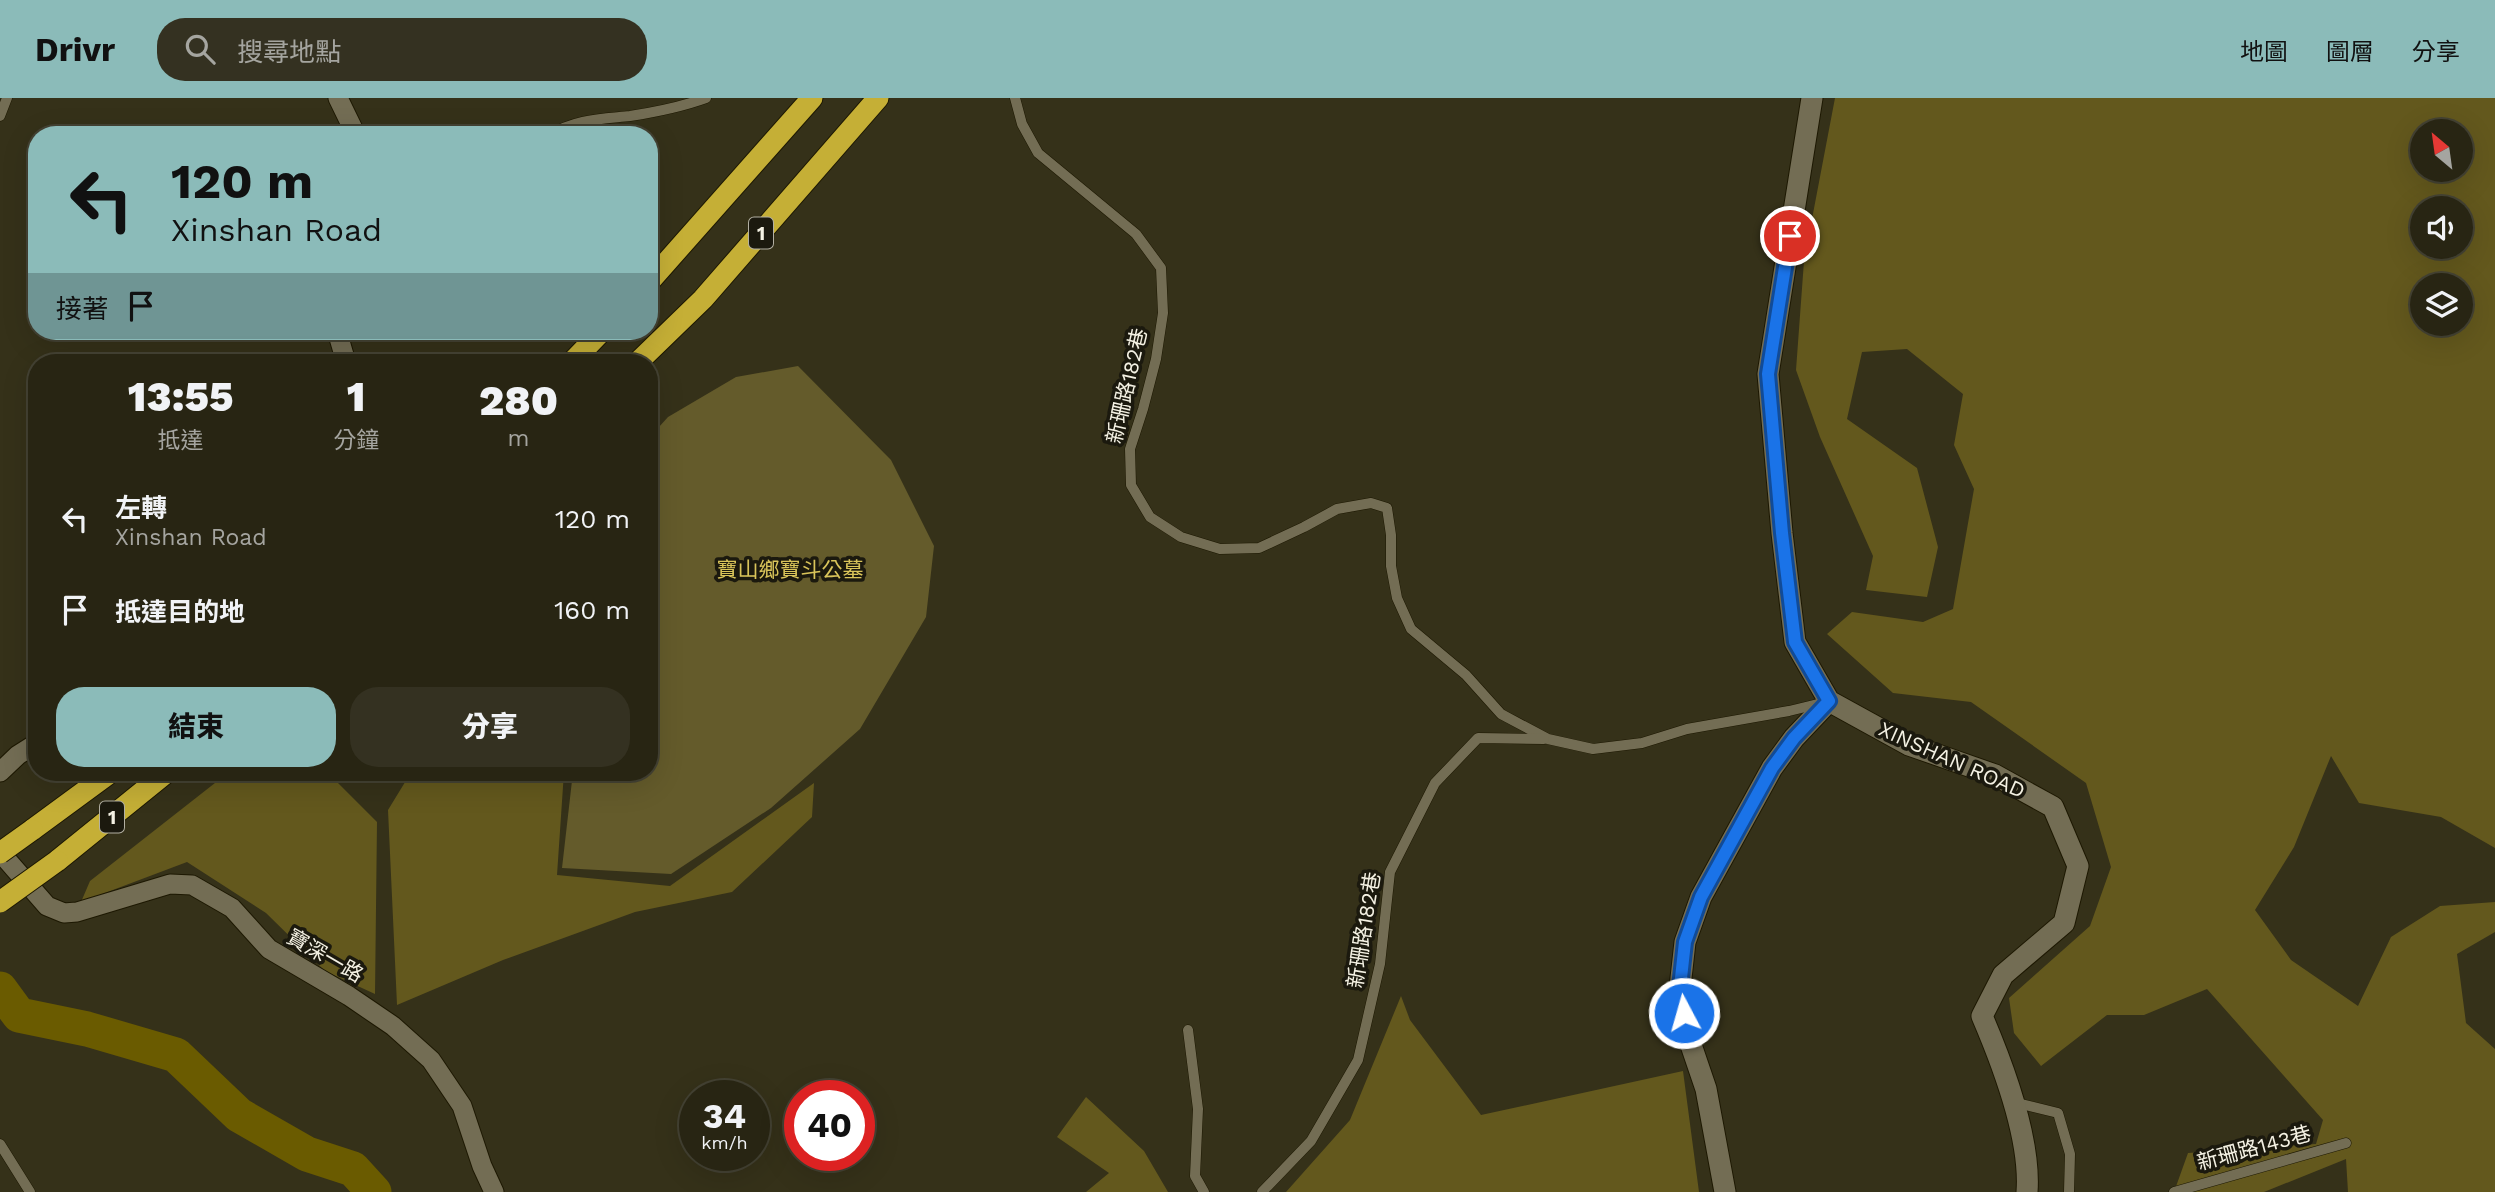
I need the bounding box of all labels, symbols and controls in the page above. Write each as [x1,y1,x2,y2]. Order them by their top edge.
search box [157,18,647,81]
text: Drivr [35,30,115,69]
icon: search [181,30,219,68]
text: 搜尋地點 [237,37,341,67]
text: 地圖 [2240,38,2288,66]
text: 圖層 [2326,38,2374,66]
text: 分享 [2412,38,2460,66]
north arrow [2410,119,2473,182]
map controls [2410,119,2473,336]
text: 120 m [171,152,313,210]
icon: left [56,154,147,245]
button: sound [2410,196,2473,259]
pin [1760,206,1820,266]
text: Xinshan Road [171,211,382,249]
road number: 1 [749,217,773,248]
icon: arrive [1771,217,1809,255]
button: layers [2410,273,2473,336]
icon: arrive [122,287,160,325]
text: 接著 [56,294,108,324]
street label: 新珊路182巷 [1101,326,1152,446]
text: 13:55 [128,372,233,421]
text: 1 [347,372,366,421]
text: 280 [479,376,558,425]
text: m [508,425,530,452]
text: 抵達 [158,427,204,454]
text: 分鐘 [333,427,379,454]
text: 左轉 [115,493,167,523]
icon: left [56,500,94,538]
text: 120 m [555,504,630,534]
text: Xinshan Road [115,524,267,551]
park label: 寶山鄉寶斗公墓 [717,557,864,582]
icon: arrive [56,591,94,629]
text: 160 m [554,595,630,625]
text: 抵達目的地 [115,597,245,627]
button: 結束 [56,687,336,767]
button: 分享 [350,687,630,767]
street label: XINSHAN ROAD [1875,716,2029,803]
road number: 1 [100,802,124,832]
street label: 新珊路182巷 [1342,870,1385,990]
street label: 寶深一路 [283,924,368,987]
position arrow [1647,976,1721,1050]
speed limit sign: 40 [784,1080,875,1171]
text: 34 [703,1095,746,1137]
street label: 新珊路143巷 [2194,1120,2314,1175]
text: km/h [701,1132,748,1153]

